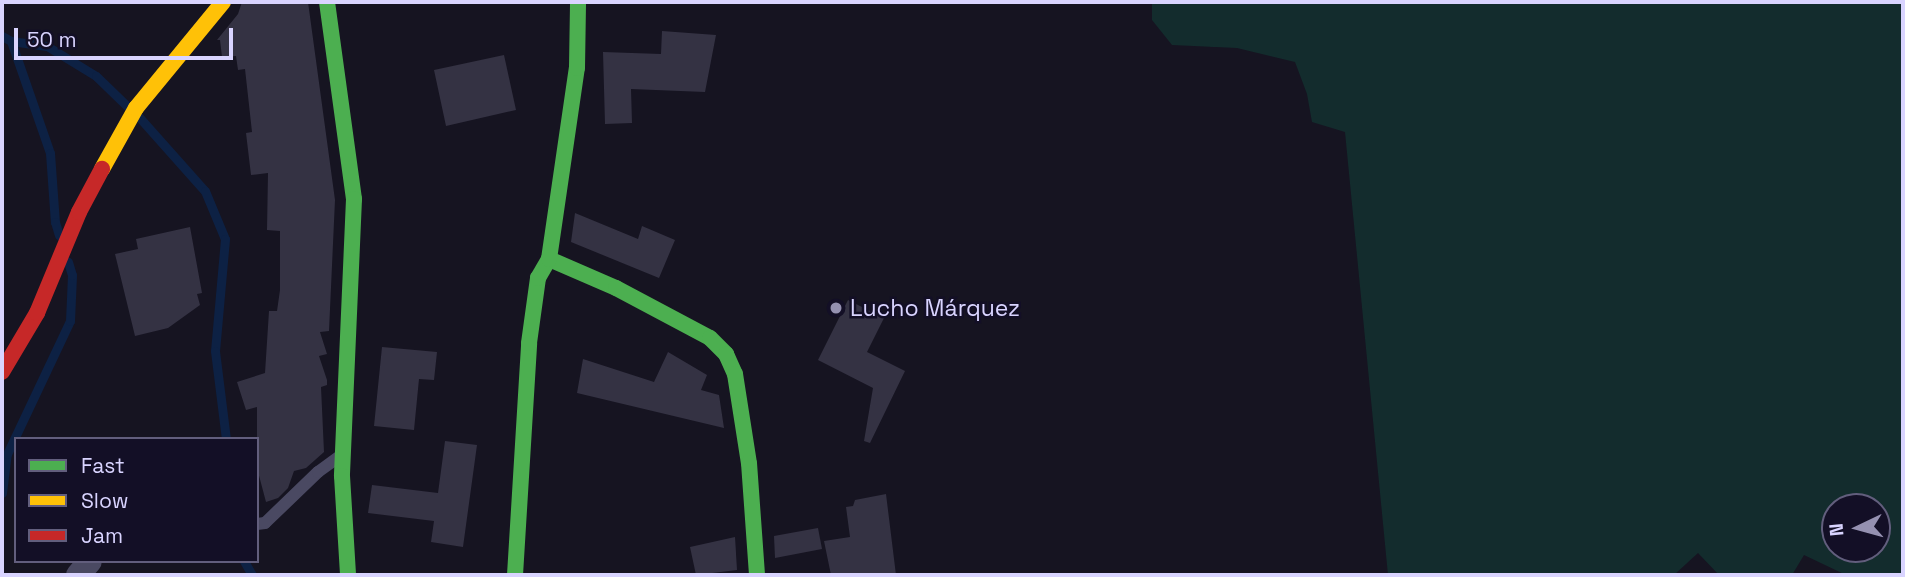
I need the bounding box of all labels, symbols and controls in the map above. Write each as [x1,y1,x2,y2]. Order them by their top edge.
scale bar [18,14,236,58]
text: 50 m [27,26,77,53]
place label: Lucho Márquez [850,294,1020,322]
marker: Lucho Márquez [828,300,844,316]
legend [14,437,259,563]
text: Fast [81,452,125,479]
text: Slow [81,487,129,514]
north arrow [1821,493,1891,563]
text: Jam [81,522,123,549]
text: N [1824,522,1850,537]

